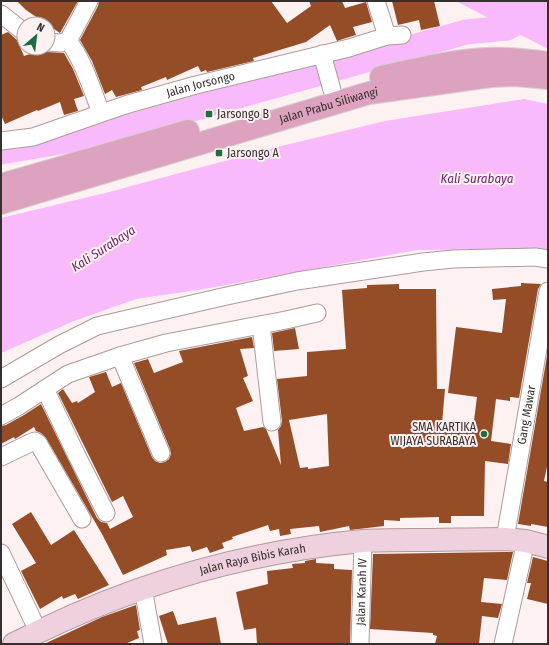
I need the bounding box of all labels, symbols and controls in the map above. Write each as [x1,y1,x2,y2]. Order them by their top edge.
north arrow [16,16,56,56]
text: N [34,20,46,35]
street label: Jalan Jorsongo [165,69,236,100]
street label: Jalan Prabu Siliwangi [278,85,379,126]
place label: Jarsongo B [217,107,270,121]
marker: Jarsongo B [204,109,214,119]
place label: Jarsongo A [227,146,280,160]
marker: Jarsongo A [214,148,224,158]
water label: Kali Surabaya [440,171,514,186]
water label: Kali Surabaya [69,222,138,275]
street label: Gang Mawar [515,383,539,445]
place label: SMA KARTIKA WIJAYA SURABAYA [391,420,477,448]
marker: SMA KARTIKA WIJAYA SURABAYA [479,429,489,439]
street label: Jalan Raya Bibis Karah [198,541,307,578]
street label: Jalan Karah IV [354,557,370,626]

